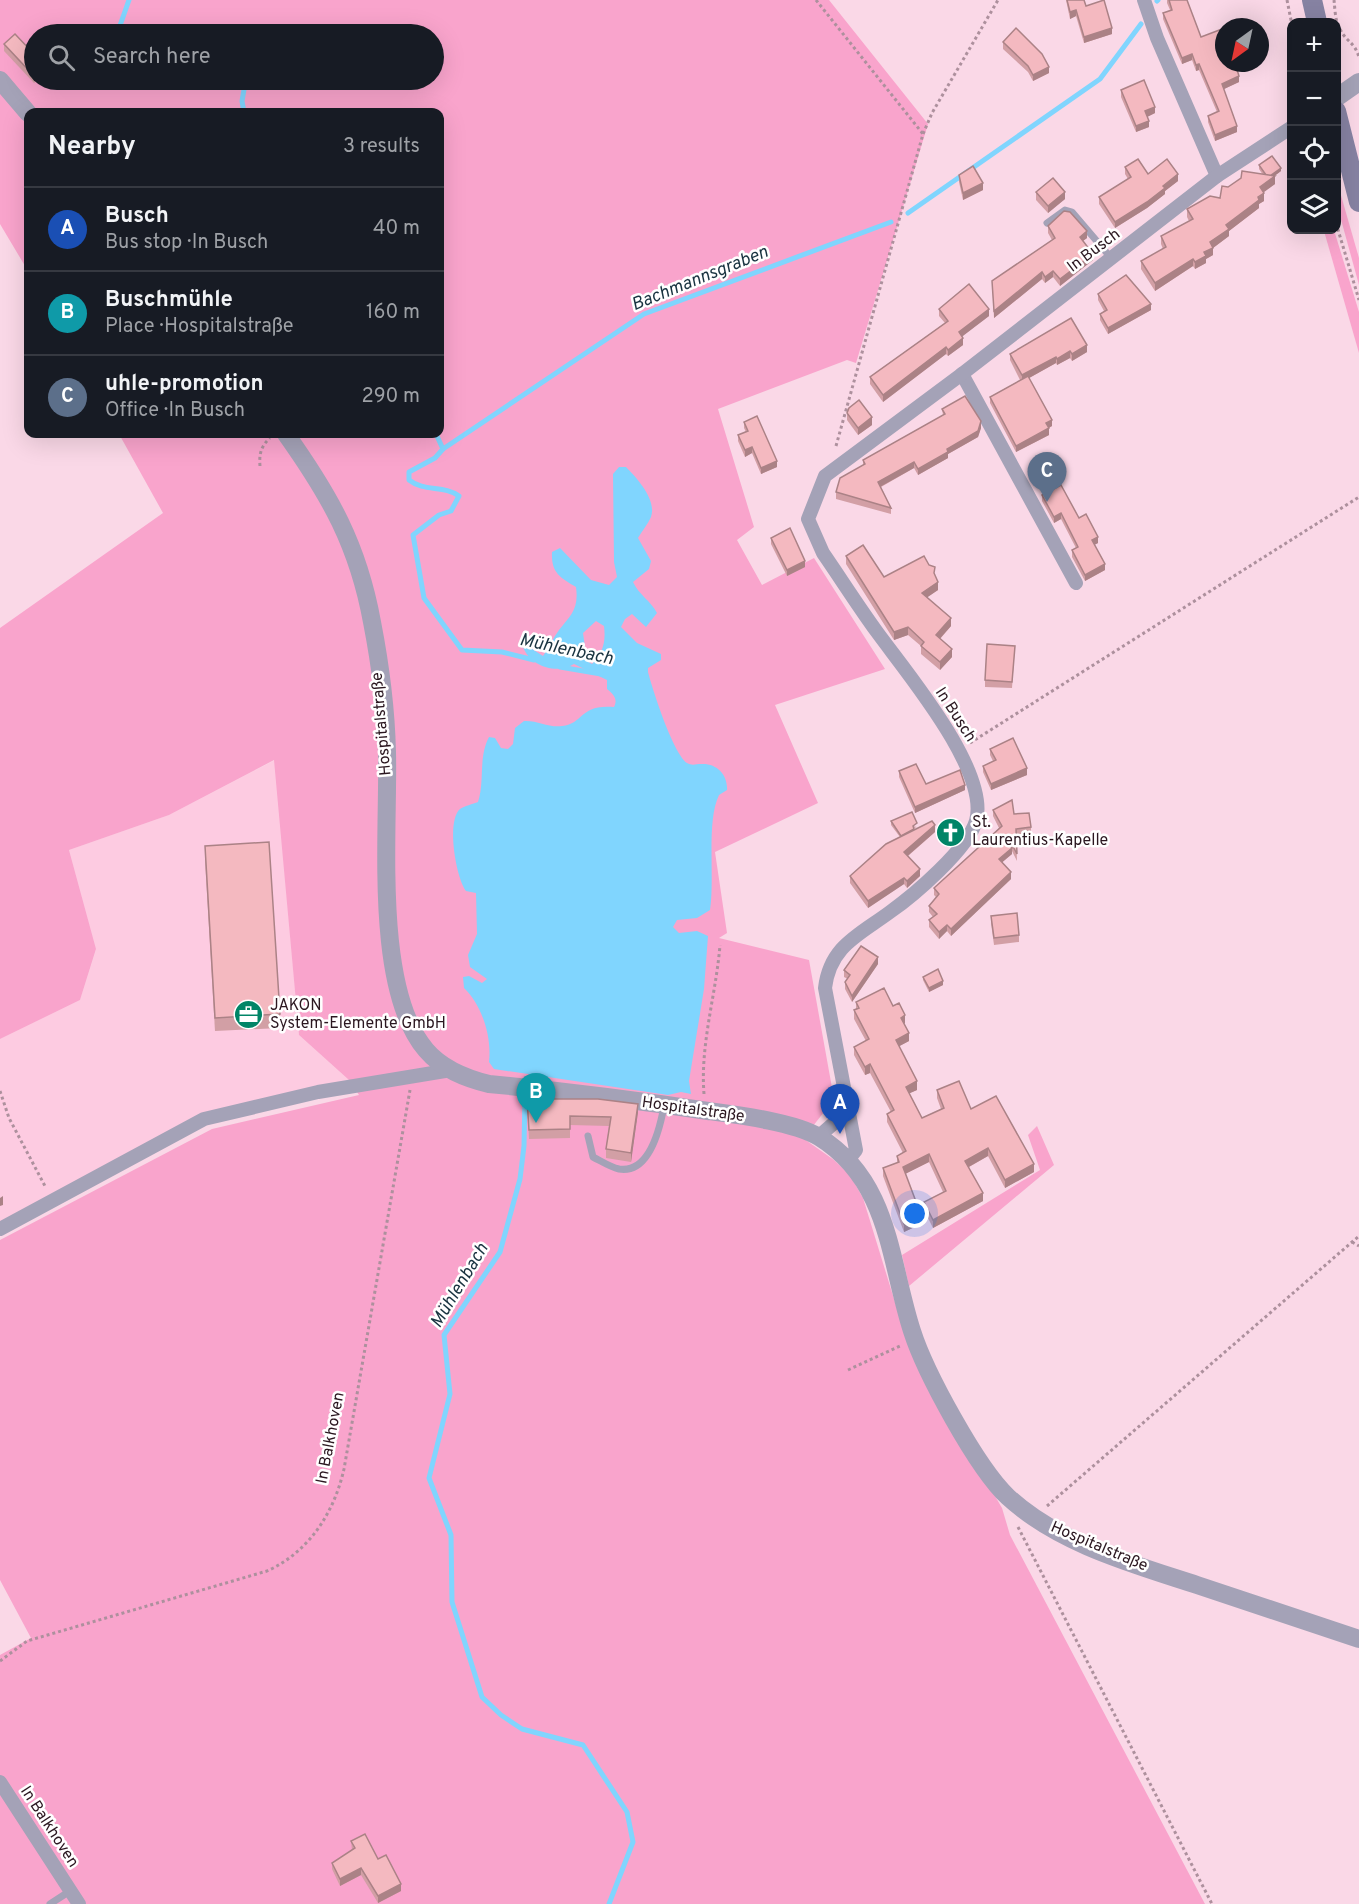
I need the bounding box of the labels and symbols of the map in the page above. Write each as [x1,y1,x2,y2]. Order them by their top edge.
north arrow [1215,18,1269,72]
street label: In Busch [1064,225,1124,277]
water label: Bachmannsgraben [628,241,772,317]
pin: C [1028,452,1066,502]
water label: Mühlenbach [517,629,615,671]
street label: Hospitalstraße [368,672,396,776]
street label: In Busch [930,684,980,746]
place label: St. Laurentius-Kapelle [972,813,1108,851]
church icon: St. Laurentius-Kapelle [935,816,967,848]
place label: JAKON System-Elemente GmbH [270,996,446,1034]
office icon: JAKON System-Elemente GmbH [233,999,265,1031]
pin: B [516,1074,556,1123]
pin: A [820,1084,860,1134]
street label: Hospitalstraße [640,1093,746,1127]
your location [900,1199,929,1228]
water label: Mühlenbach [426,1239,494,1333]
street label: In Balkhoven [312,1390,350,1486]
street label: Hospitalstraße [1047,1518,1151,1576]
street label: In Balkhoven [15,1783,83,1871]

